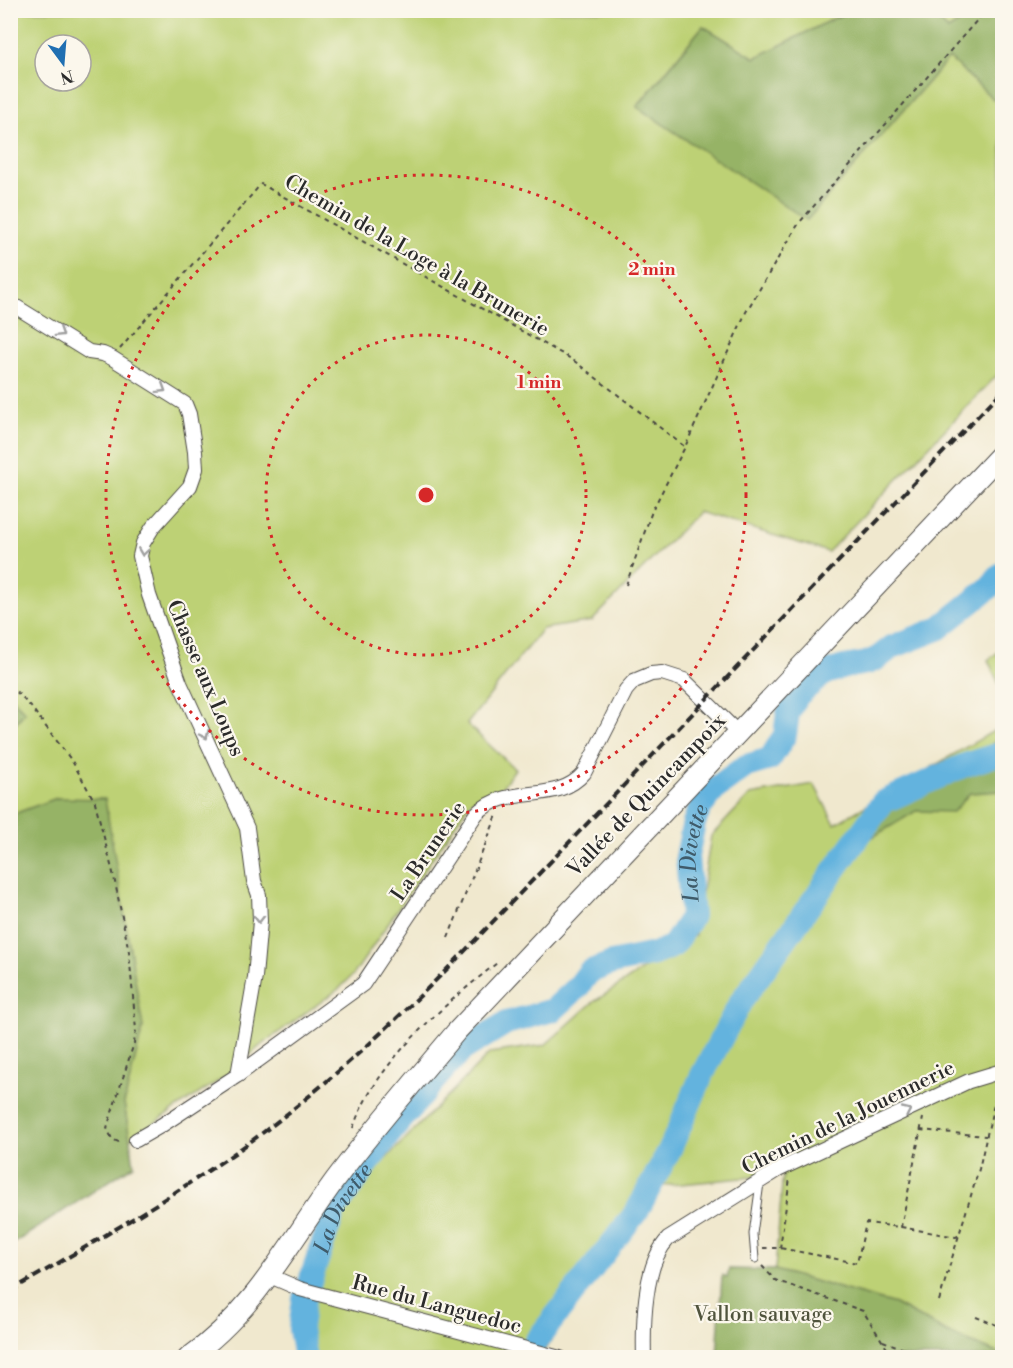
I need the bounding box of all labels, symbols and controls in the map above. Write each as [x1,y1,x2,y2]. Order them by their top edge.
north arrow [33,33,93,93]
text: N [58,65,76,88]
street label: Chemin de la Loge à la Brunerie [279,169,554,343]
text: 2 min [628,258,676,281]
one-way arrow [54,326,64,338]
text: 1 min [517,371,561,394]
one-way arrow [156,381,166,393]
centre of rings [416,485,436,505]
one-way arrow [137,547,150,557]
street label: Chasse aux Loups [160,596,250,761]
street label: Vallée de Quincampoix [561,708,732,884]
one-way arrow [197,728,209,739]
street label: La Brunerie [386,796,472,907]
water label: La Divette [675,800,715,904]
one-way arrow [253,915,265,924]
street label: Chemin de la Jouennerie [738,1055,959,1181]
one-way arrow [901,1106,912,1118]
water label: La Divette [308,1158,379,1258]
street label: Rue du Languedoc [349,1270,524,1340]
park label: Vallon sauvage [693,1302,832,1328]

